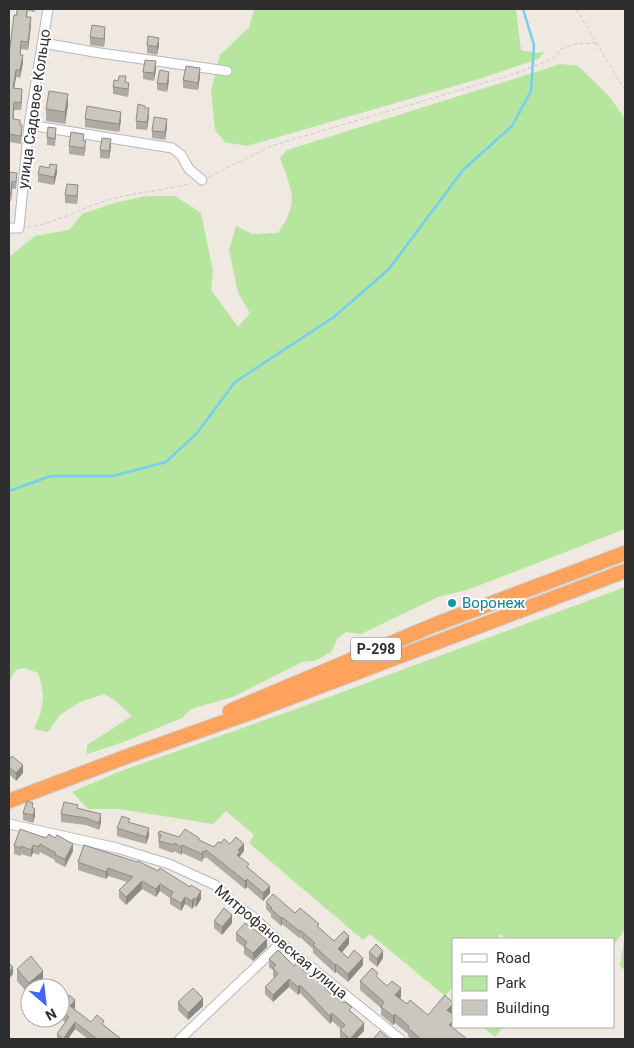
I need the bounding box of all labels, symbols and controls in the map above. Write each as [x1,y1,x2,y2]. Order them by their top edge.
street label: улица Садовое Кольцо [14,28,54,190]
place label: Воронеж [462,594,525,612]
marker: Воронеж [446,597,458,609]
road number: Р-298 [351,638,401,661]
street label: Митрофановская улица [211,881,351,1003]
legend [452,938,614,1028]
text: Road [496,949,530,967]
text: Park [496,974,527,992]
north arrow [20,978,70,1028]
text: Building [496,999,550,1017]
text: N [43,1005,59,1024]

